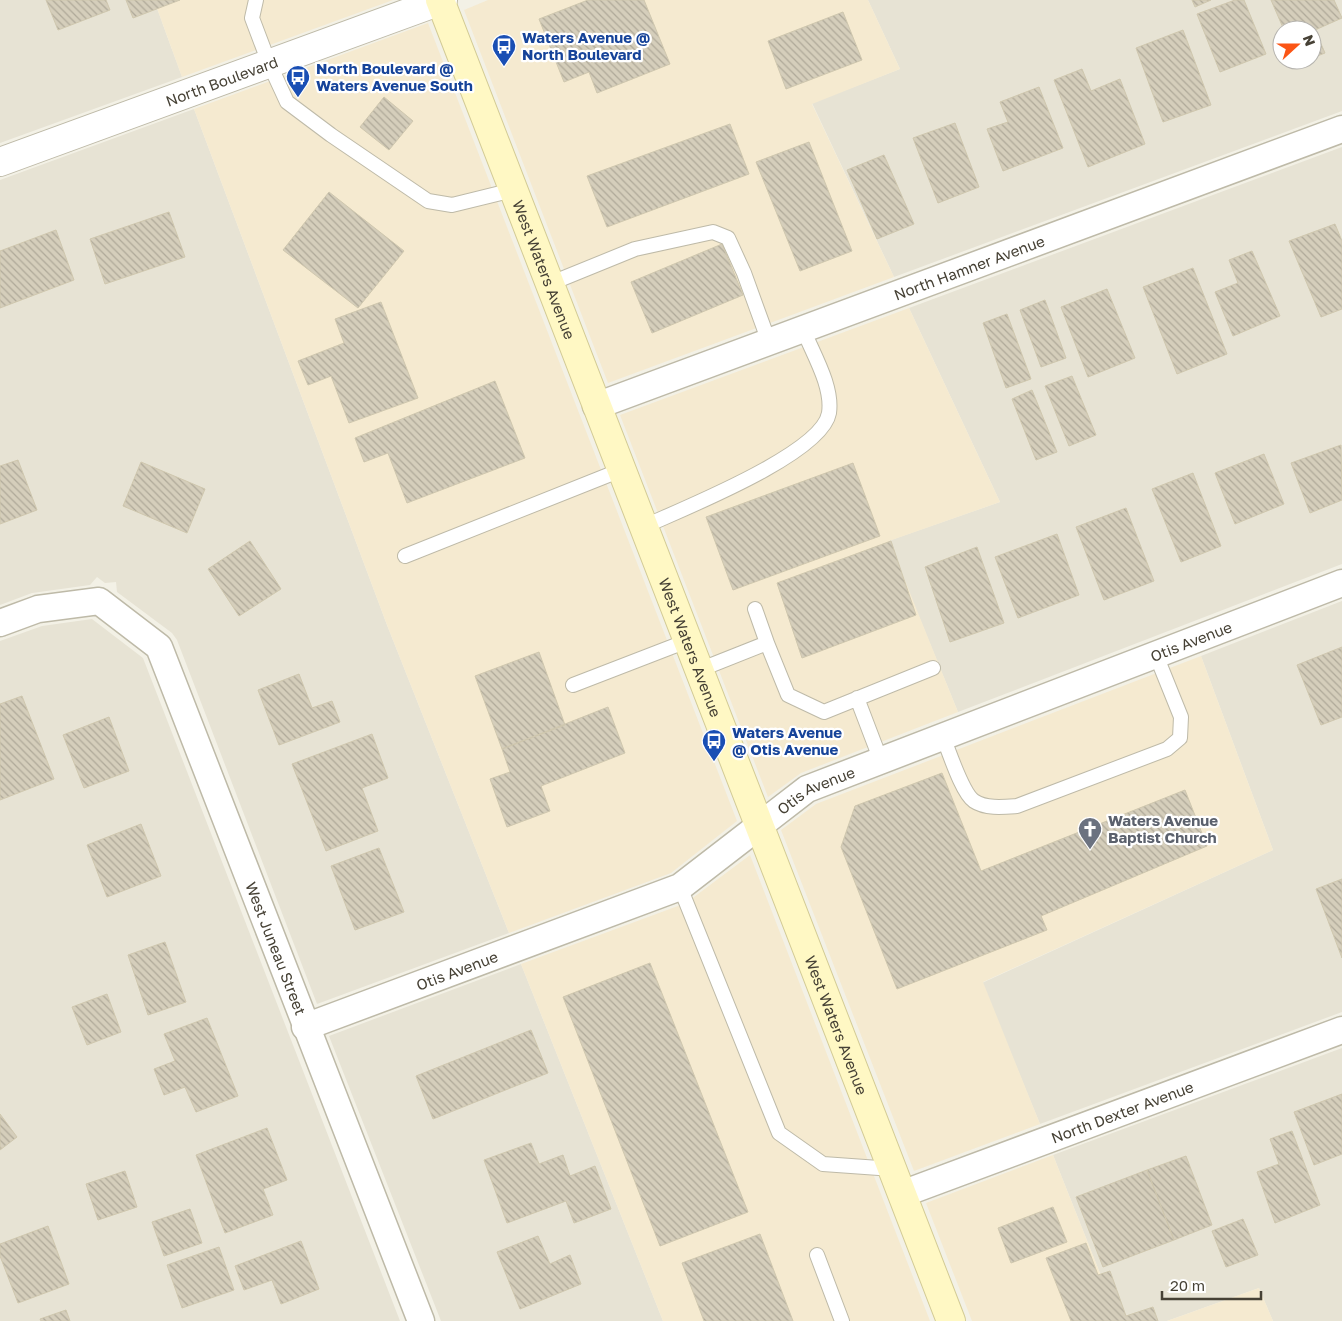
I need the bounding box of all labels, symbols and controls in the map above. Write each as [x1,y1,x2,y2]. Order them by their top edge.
north arrow [1272,20,1322,70]
place label: Waters Avenue @ North Boulevard [522,28,650,63]
text: N [1300,32,1319,48]
bus stop icon: Waters Avenue @ North Boulevard [491,33,517,67]
street label: North Boulevard [163,52,280,110]
place label: North Boulevard @ Waters Avenue South [316,59,473,94]
bus stop icon: North Boulevard @ Waters Avenue South [285,64,311,98]
street label: West Waters Avenue [509,197,579,342]
street label: North Hamner Avenue [891,231,1047,304]
street label: West Waters Avenue [655,575,726,720]
street label: Otis Avenue [1148,617,1234,665]
place label: Waters Avenue @ Otis Avenue [732,723,842,758]
bus stop icon: Waters Avenue @ Otis Avenue [701,728,727,762]
street label: Otis Avenue [773,762,857,818]
place label: Waters Avenue Baptist Church [1108,811,1218,846]
church icon: Waters Avenue Baptist Church [1077,816,1103,850]
street label: West Juneau Street [242,879,310,1018]
street label: Otis Avenue [413,947,500,994]
street label: West Waters Avenue [801,953,872,1097]
street label: North Dexter Avenue [1049,1077,1196,1147]
scale bar [1162,1268,1261,1300]
text: 20 m [1170,1276,1205,1294]

